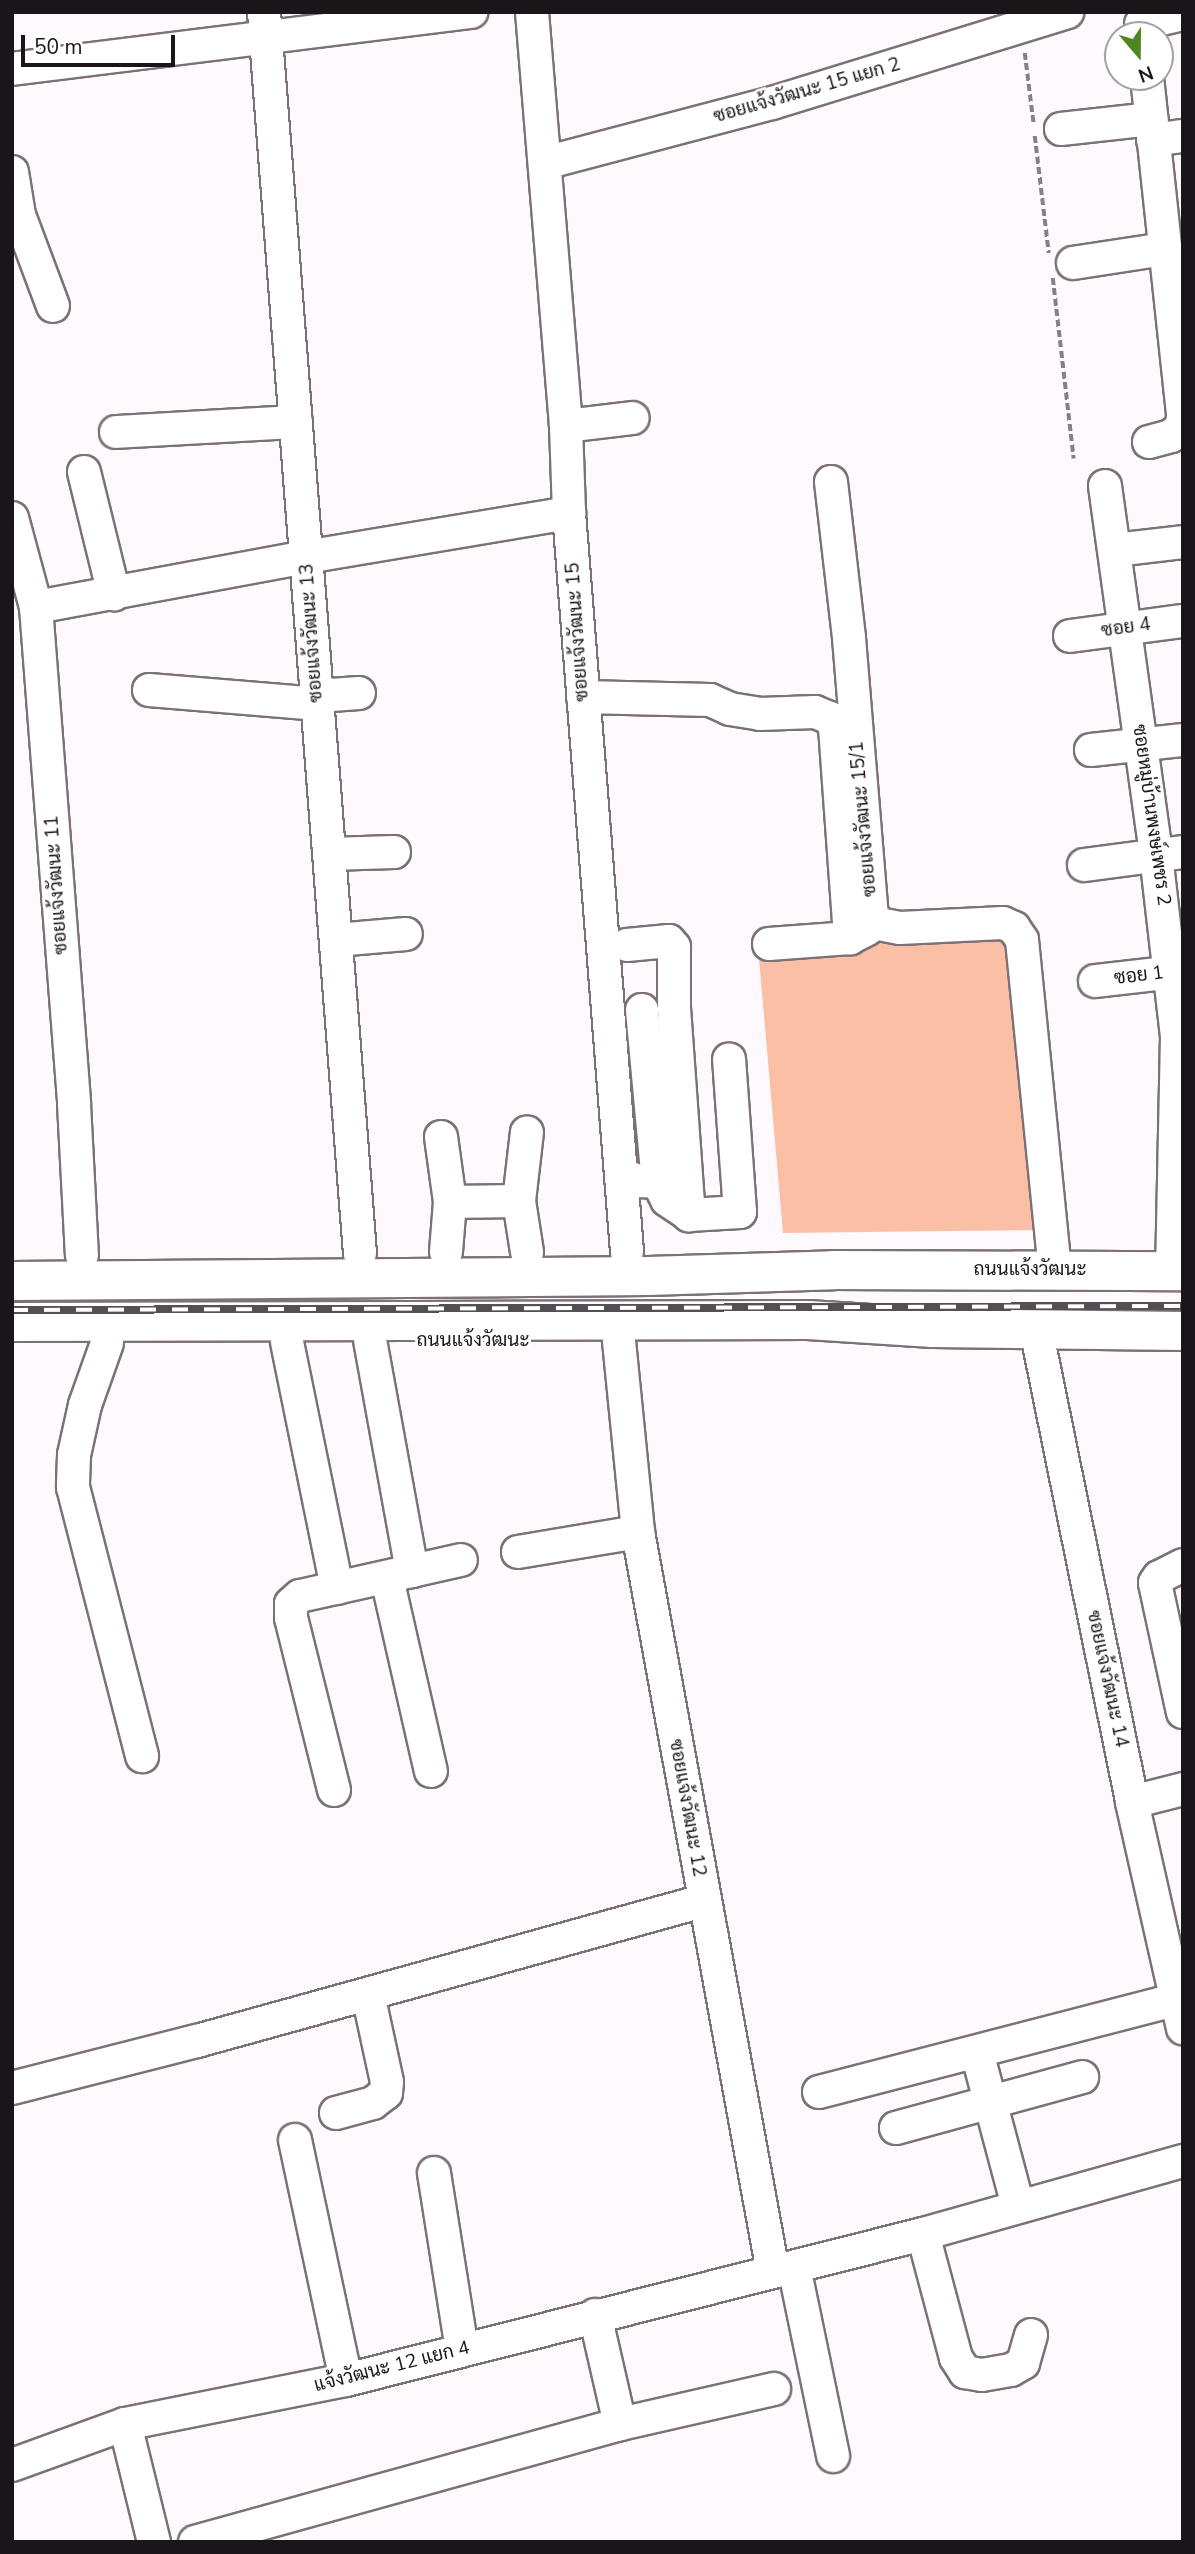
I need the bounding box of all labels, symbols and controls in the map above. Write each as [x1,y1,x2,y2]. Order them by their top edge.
scale bar [24,21,178,65]
north arrow [1104,21,1174,91]
text: 50 m [34,33,83,61]
street label: ซอยแจ้งวัฒนะ 15 แยก 2 [711,53,903,129]
text: N [1134,59,1157,89]
street label: ซอยแจ้งวัฒนะ 15 [562,562,594,702]
street label: ซอยแจ้งวัฒนะ 13 [296,563,328,703]
street label: ซอย 4 [1100,613,1152,643]
street label: ซอยหมู่บ้านพงษ์เพชร 2 [1127,723,1175,907]
street label: ซอยแจ้งวัฒนะ 15/1 [846,740,882,898]
street label: ซอยแจ้งวัฒนะ 11 [41,815,73,955]
street label: ซอย 1 [1113,962,1165,990]
street label: ถนนแจ้งวัฒนะ [973,1259,1087,1281]
street label: ถนนแจ้งวัฒนะ [416,1330,530,1352]
street label: ซอยแจ้งวัฒนะ 14 [1081,1608,1133,1750]
street label: ซอยแจ้งวัฒนะ 12 [664,1737,710,1879]
street label: แจ้งวัฒนะ 12 แยก 4 [312,2337,472,2397]

